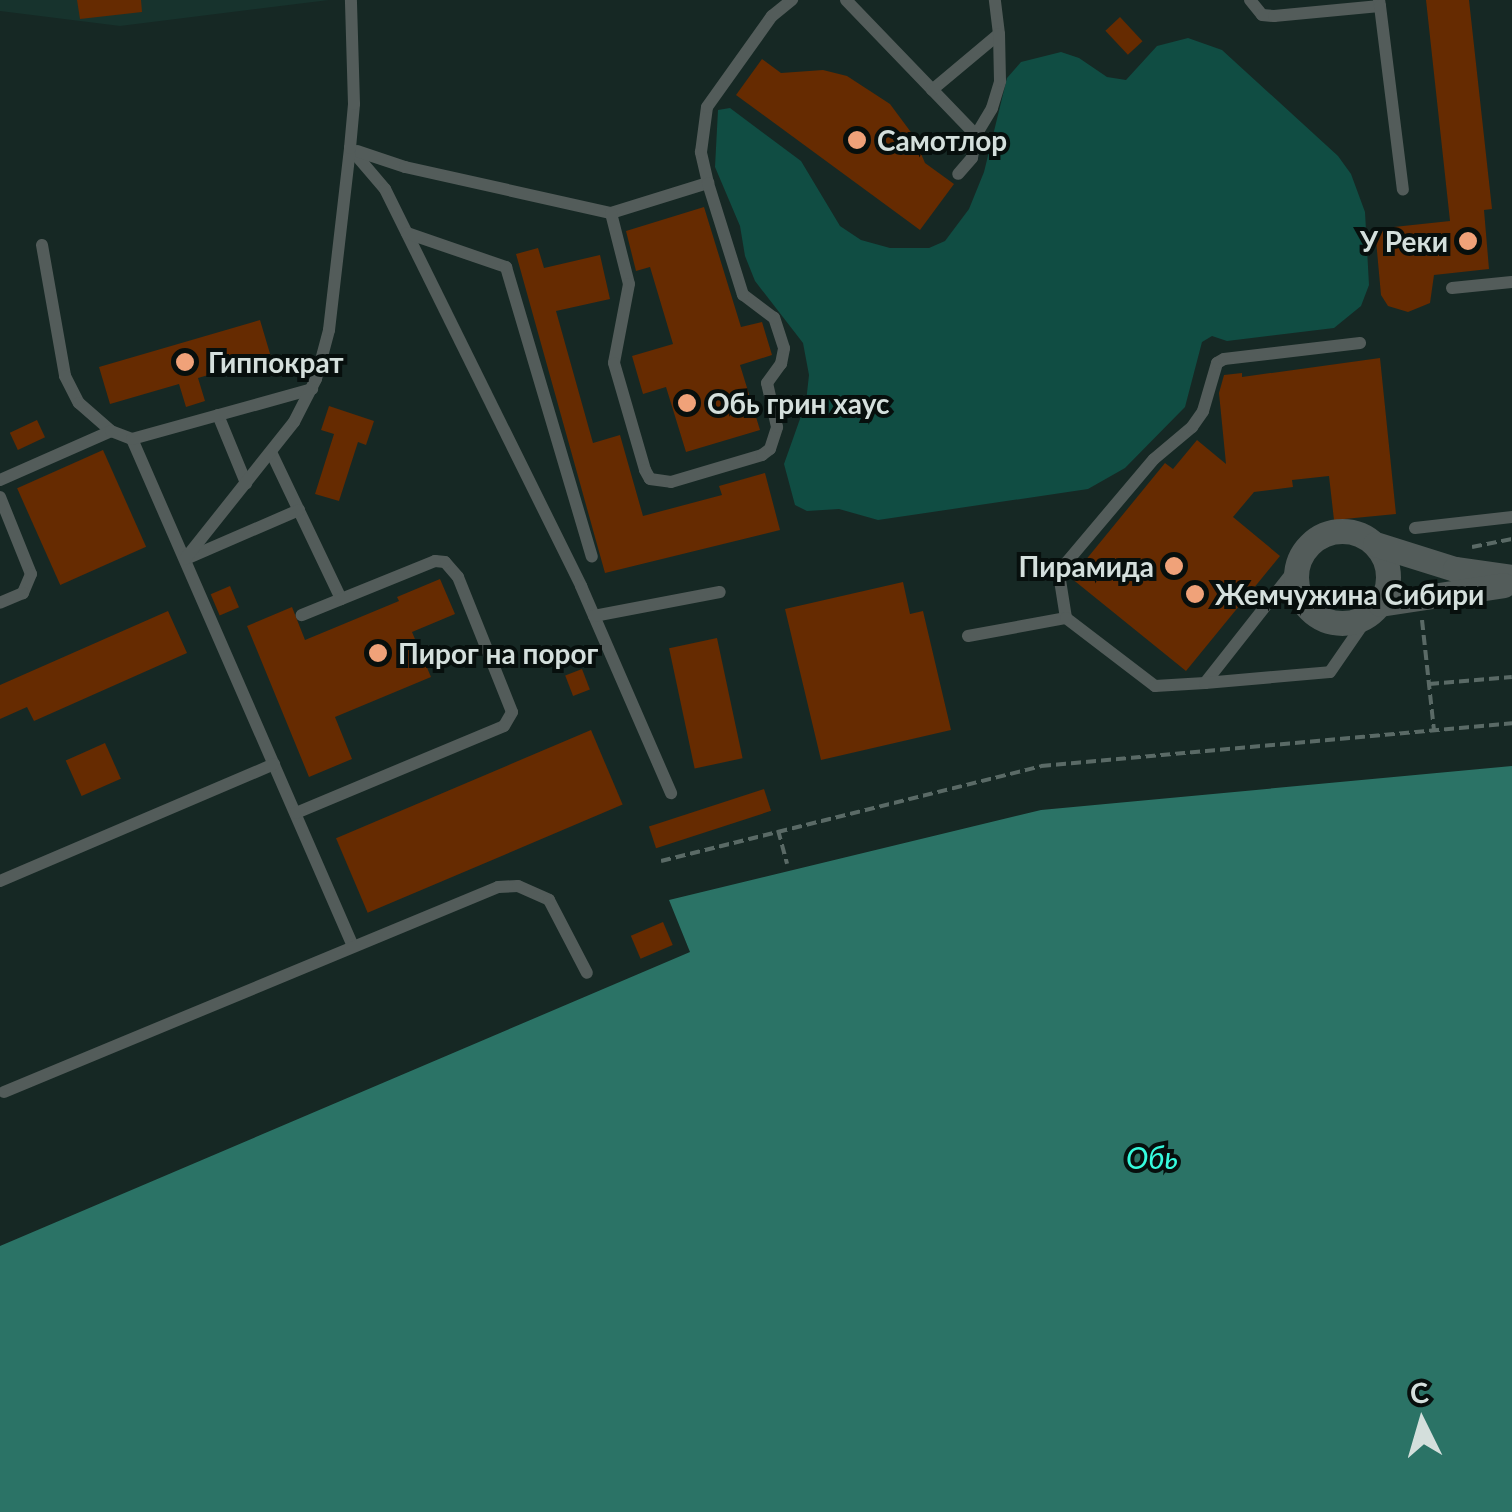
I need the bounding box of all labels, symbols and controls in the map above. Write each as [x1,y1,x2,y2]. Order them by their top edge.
place label: Самотлор [877,123,1007,157]
marker: Самотлор [846,129,868,151]
place label: У Реки [1360,224,1448,258]
marker: У Реки [1457,230,1479,252]
place label: Гиппократ [208,345,344,379]
marker: Гиппократ [172,349,198,375]
place label: Обь грин хаус [707,386,889,420]
marker: Обь грин хаус [676,392,698,414]
place label: Пирамида [1019,549,1154,583]
marker: Пирамида [1163,555,1185,577]
place label: Жемчужина Сибири [1215,577,1484,611]
marker: Жемчужина Сибири [1184,583,1206,605]
place label: Пирог на порог [398,636,598,670]
marker: Пирог на порог [367,642,389,664]
water label: Обь [1126,1139,1178,1175]
north arrow [1372,1372,1472,1472]
text: С [1409,1374,1430,1410]

